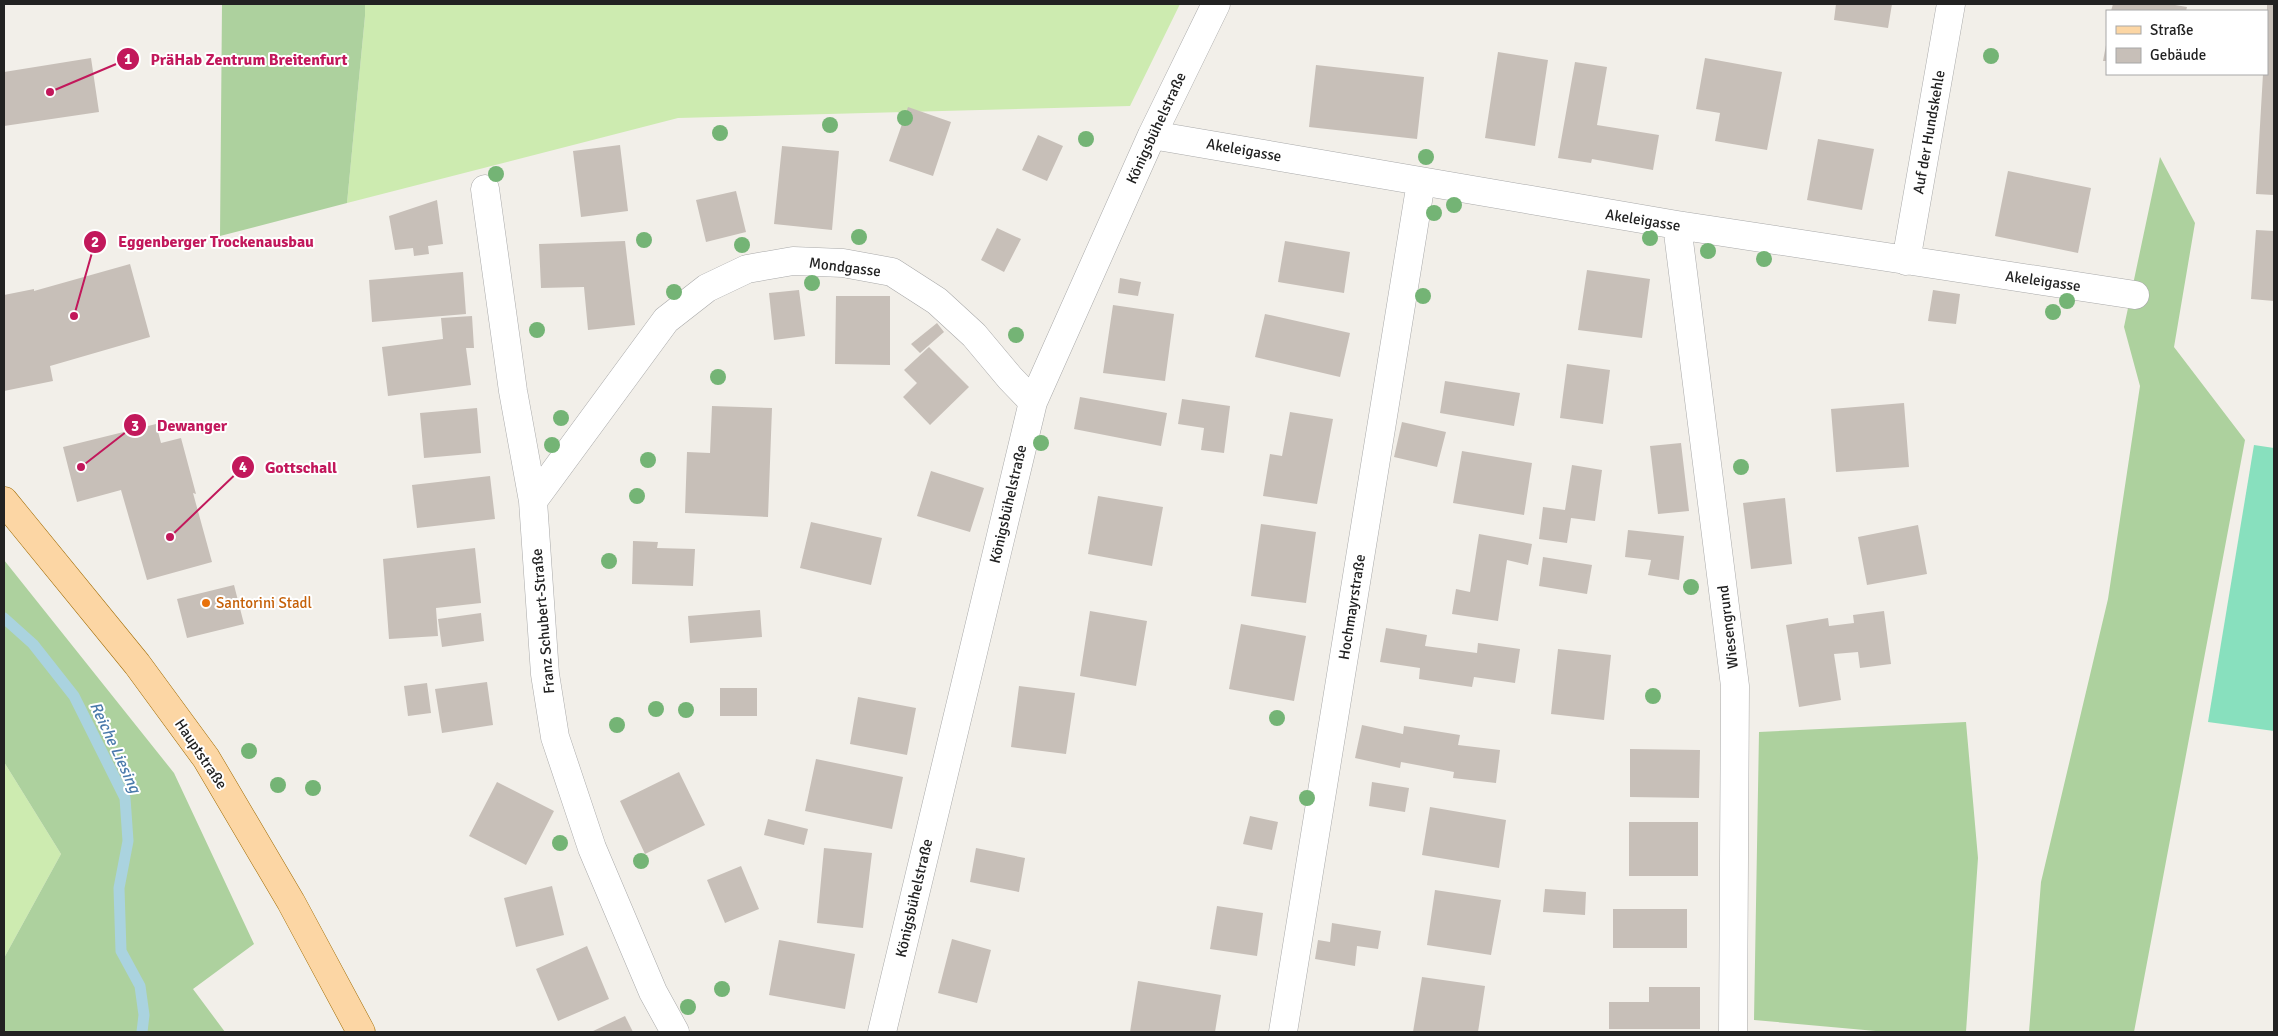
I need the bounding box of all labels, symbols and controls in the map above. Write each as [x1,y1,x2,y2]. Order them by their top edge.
legend [2106,10,2268,75]
text: Straße [2150,21,2194,39]
callout: PräHab Zentrum Breitenfurt [115,44,357,75]
text: Gebäude [2150,46,2206,64]
text: 1 [124,50,132,68]
text: PräHab Zentrum Breitenfurt [151,50,347,70]
street label: Königsbühelstraße [1122,69,1190,187]
street label: Auf der Hundskehle [1909,69,1949,195]
street label: Akeleigasse [1205,135,1283,165]
street label: Akeleigasse [1604,205,1682,235]
callout: Eggenberger Trockenausbau [83,226,324,257]
text: Eggenberger Trockenausbau [118,232,314,252]
text: 2 [91,233,99,251]
street label: Mondgasse [808,254,882,280]
street label: Akeleigasse [2004,267,2082,295]
callout: Dewanger [122,410,238,441]
text: Dewanger [157,416,228,436]
text: 3 [131,417,139,435]
street label: Königsbühelstraße [986,443,1030,565]
callout: Gottschall [230,452,348,483]
text: 4 [239,458,247,476]
text: Gottschall [265,458,337,478]
street label: Franz Schubert-Straße [528,548,558,694]
street label: Hochmayrstraße [1335,553,1369,661]
street label: Wiesengrund [1714,584,1742,670]
place label: Santorini Stadl [216,594,312,612]
marker: Santorini Stadl [200,597,212,609]
water label: Reiche Liesing [85,699,146,798]
street label: Hauptstraße [171,715,231,793]
street label: Königsbühelstraße [892,837,936,959]

